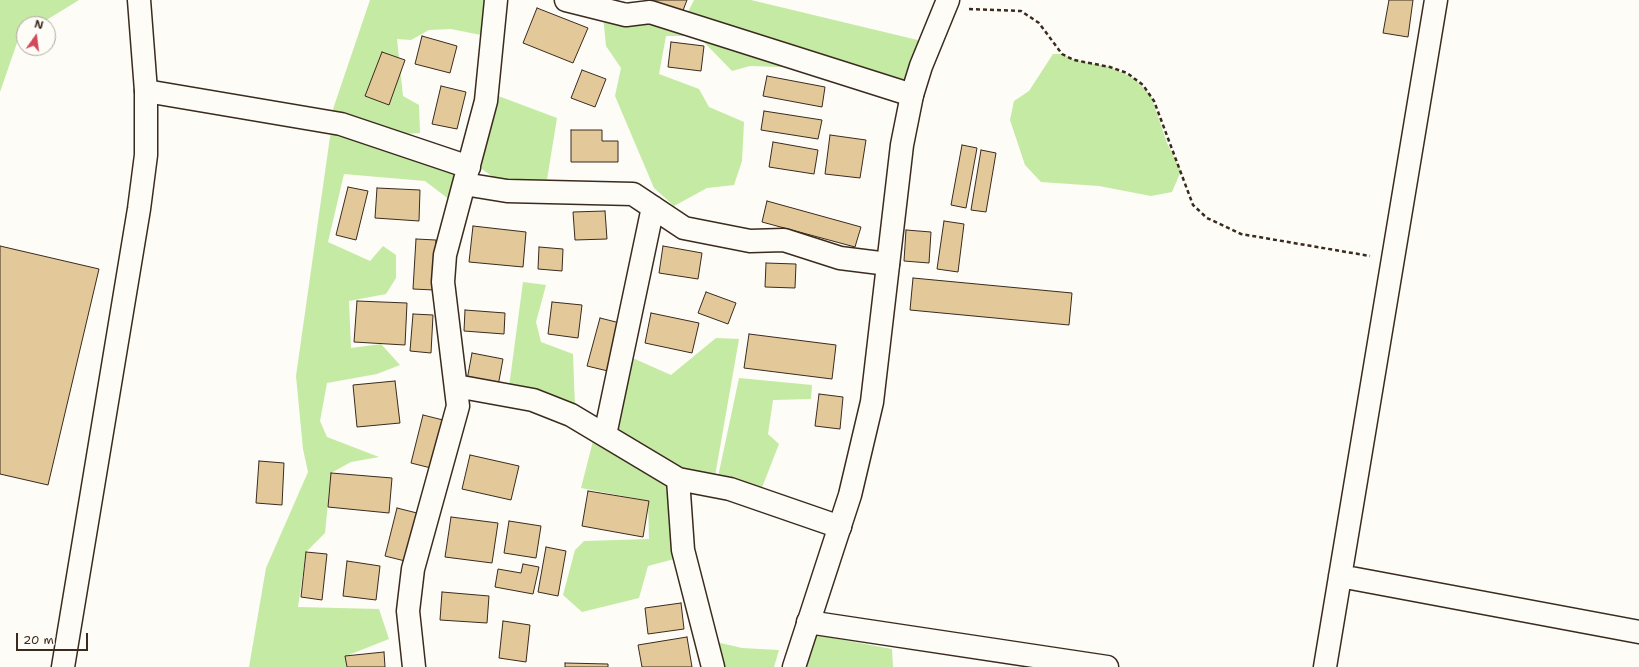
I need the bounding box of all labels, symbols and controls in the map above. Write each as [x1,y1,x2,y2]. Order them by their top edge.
north arrow [16,16,56,56]
text: N [33,17,45,33]
scale bar [18,625,90,651]
text: 20 m [23,632,54,648]

